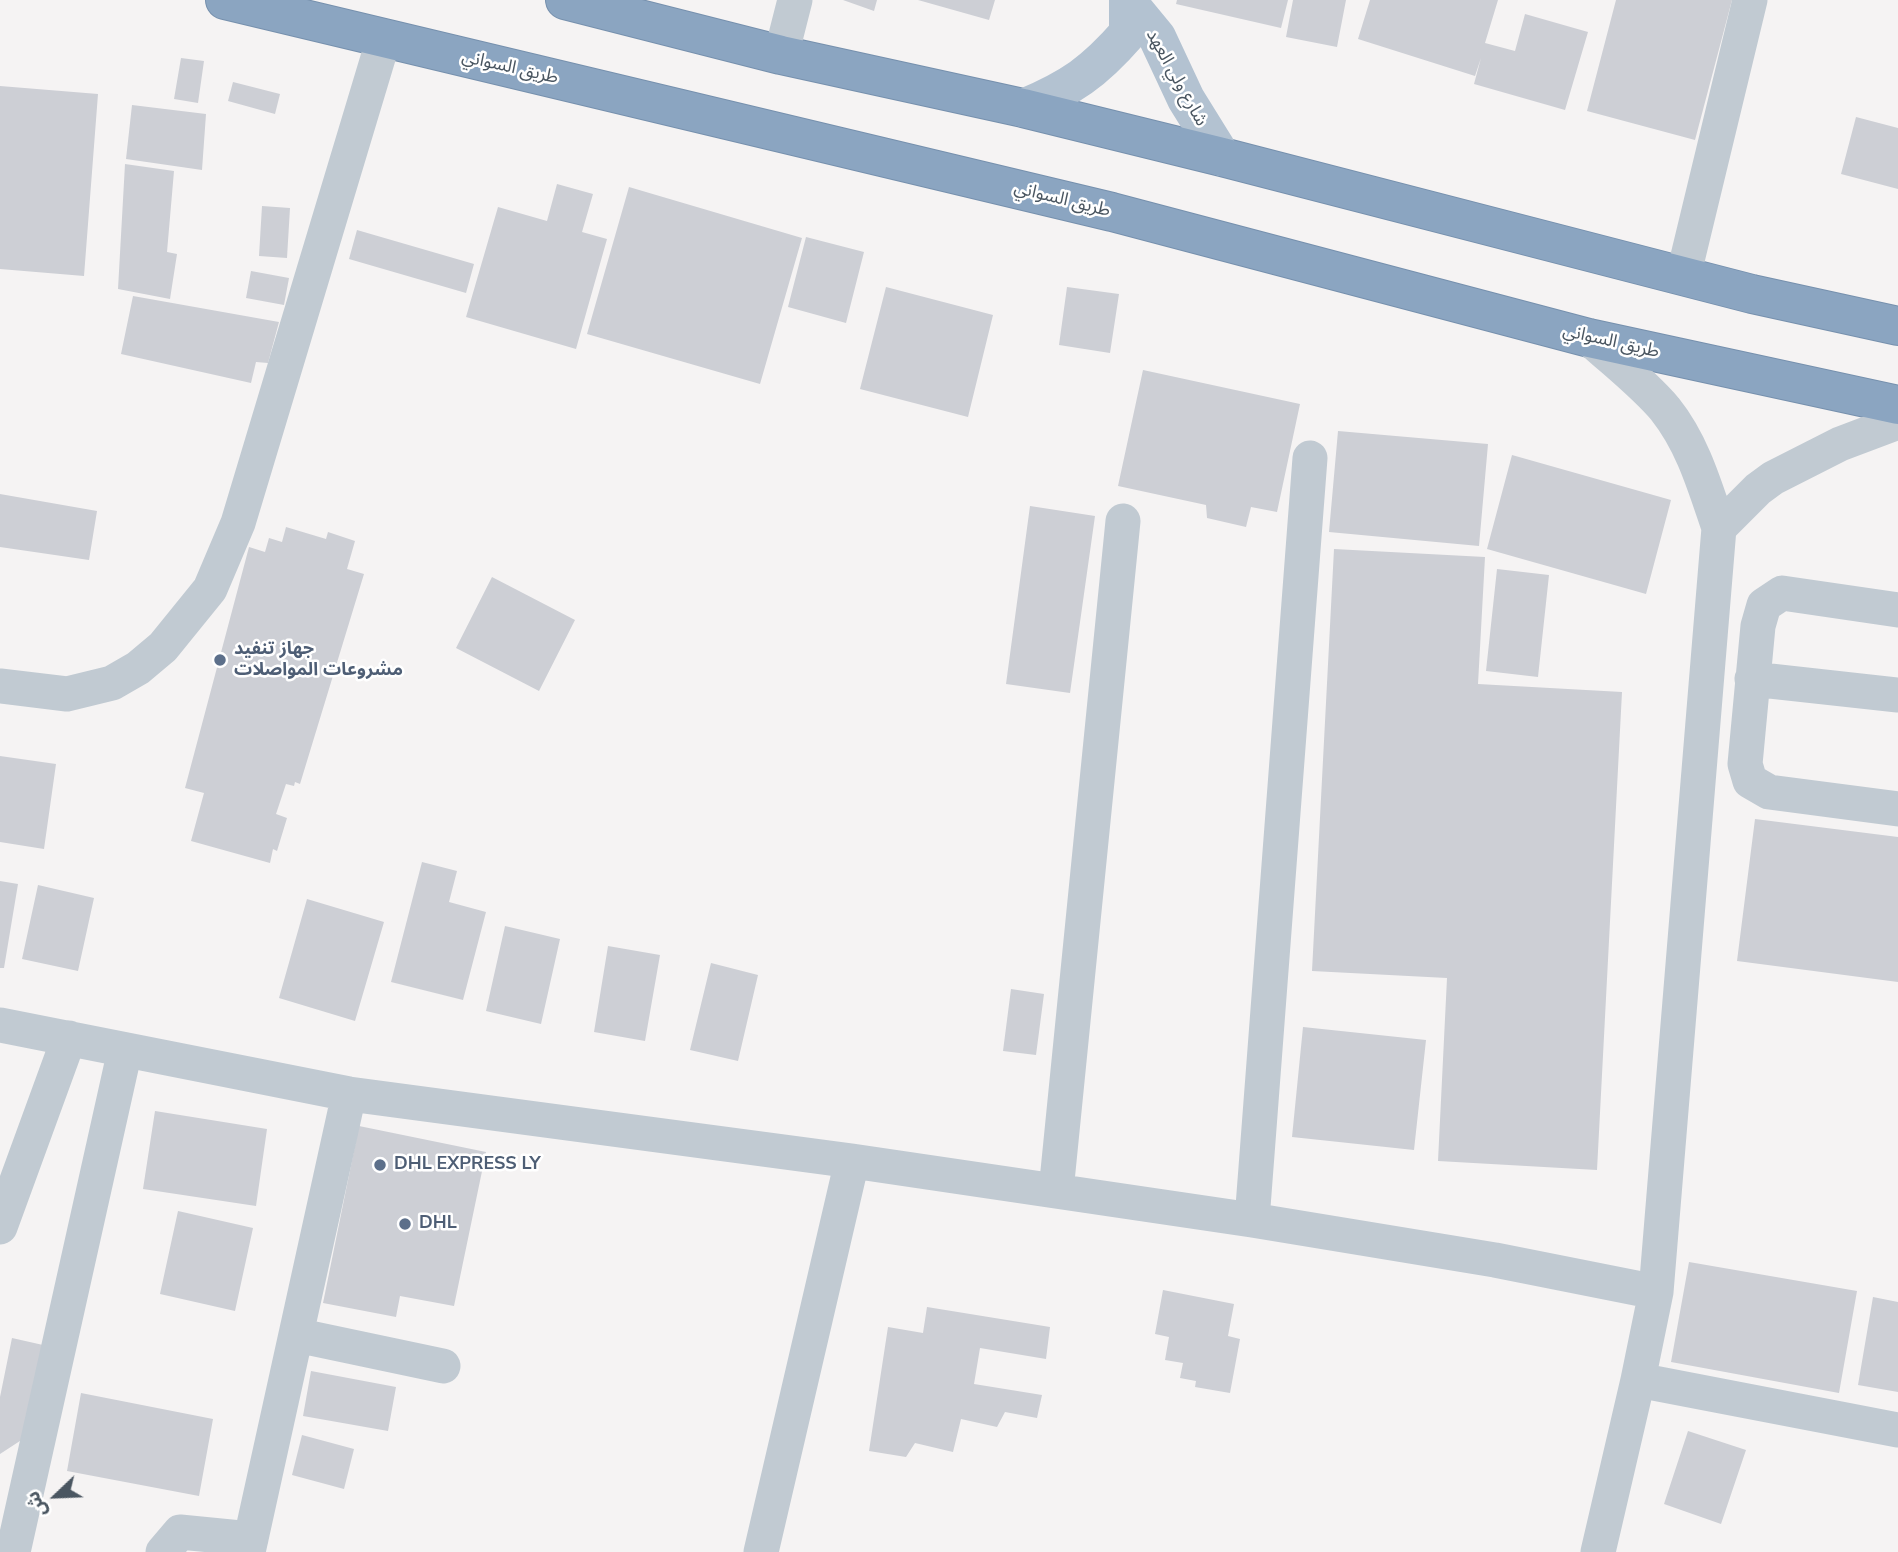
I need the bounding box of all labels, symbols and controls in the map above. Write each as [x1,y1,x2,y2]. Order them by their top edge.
street label: شارع ولي العهد [1141,26,1211,130]
street label: طريق السواني [460,46,560,90]
street label: طريق السواني [1012,178,1112,222]
street label: طريق السواني [1561,320,1661,364]
place label: جهاز تنفيد مشروعات المواصلات [234,639,403,682]
marker: جهاز تنفيد مشروعات المواصلات [212,652,228,668]
place label: DHL EXPRESS LY [394,1154,541,1176]
marker: DHL EXPRESS LY [372,1157,388,1173]
place label: DHL [419,1213,457,1235]
marker: DHL [397,1216,413,1232]
north arrow [21,1461,91,1531]
text: ش [20,1487,54,1521]

